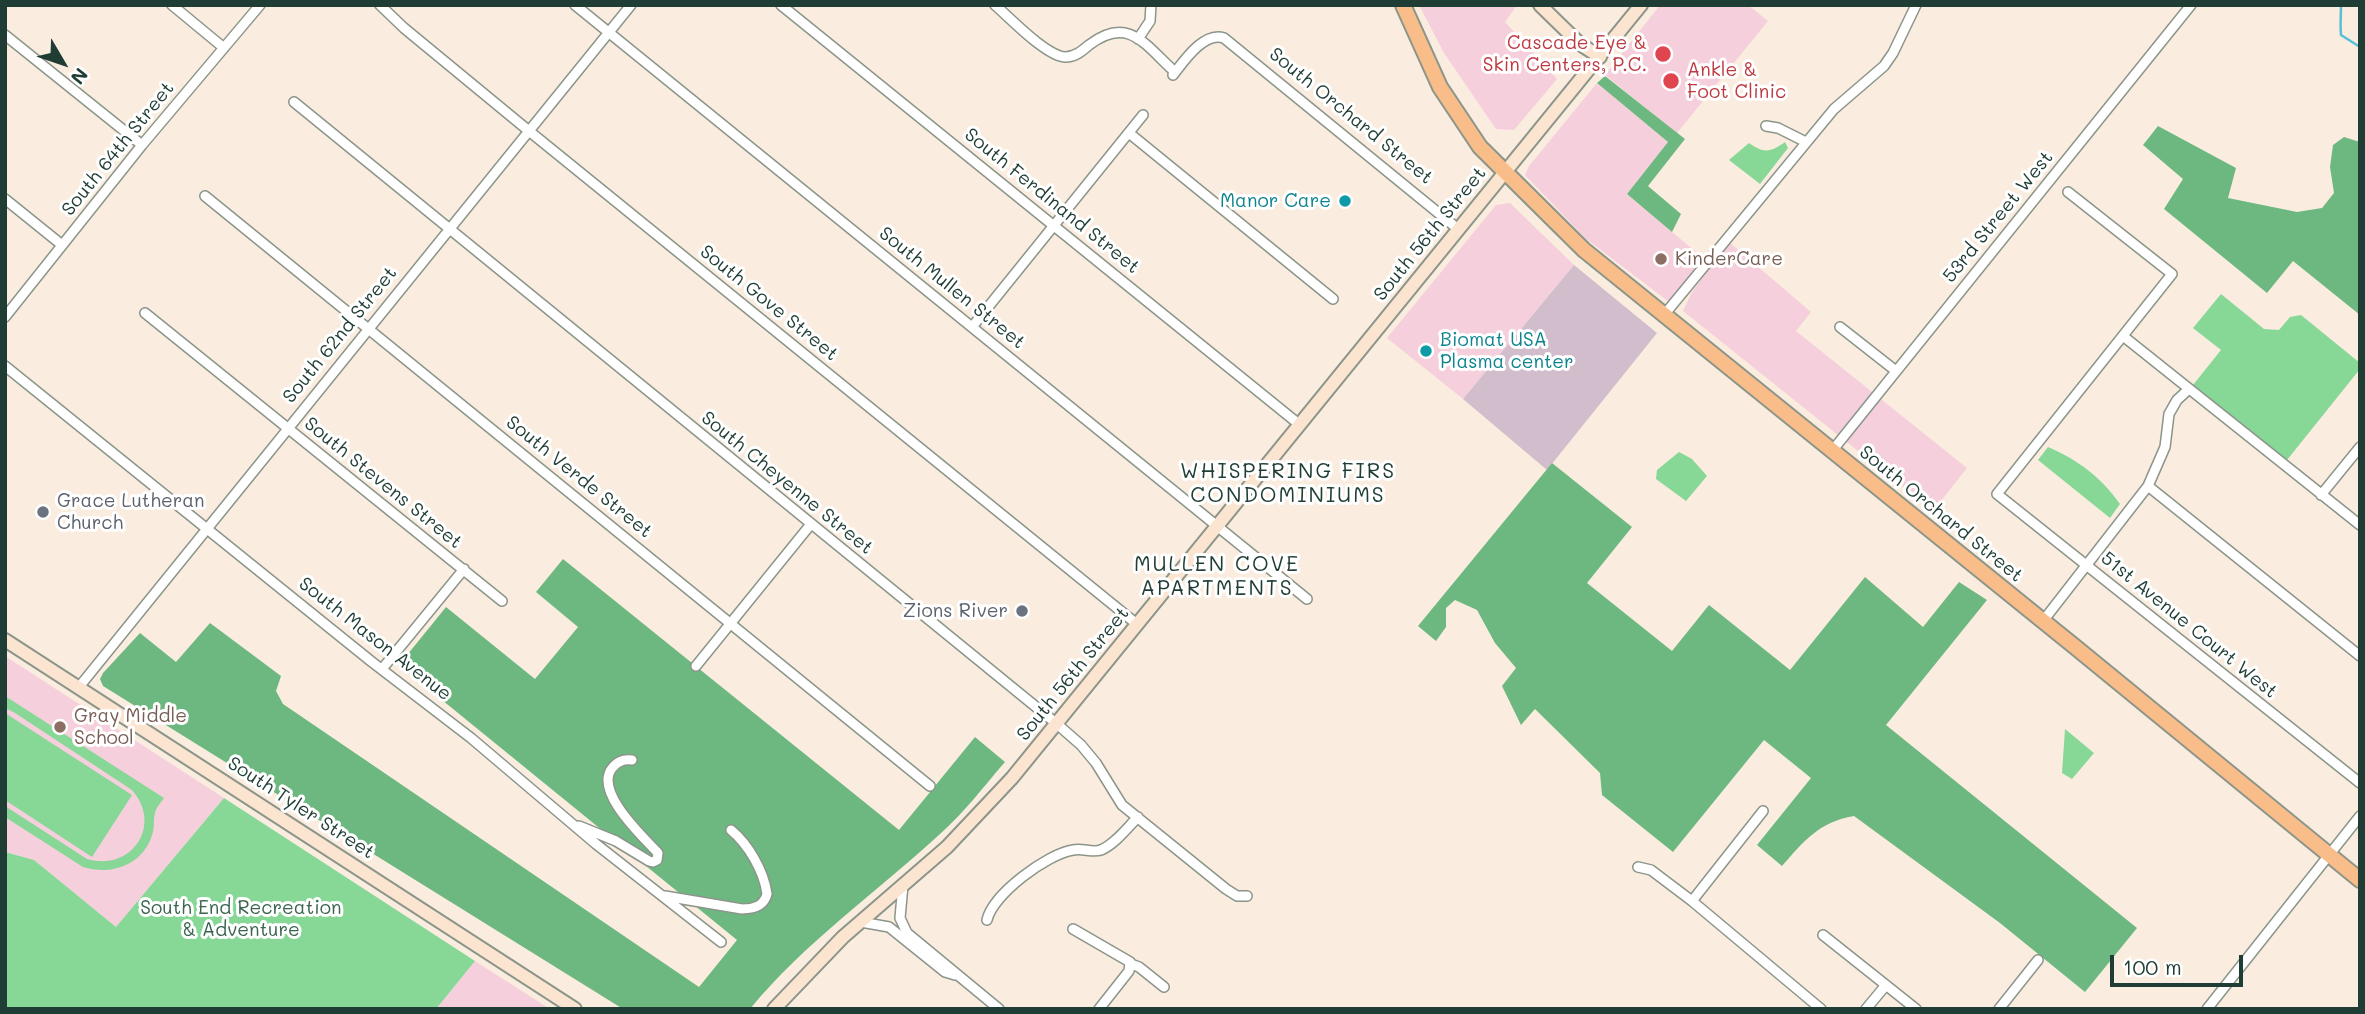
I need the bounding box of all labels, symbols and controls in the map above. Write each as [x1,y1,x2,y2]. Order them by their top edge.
north arrow [28,28,98,98]
place label: Cascade Eye & Skin Centers, P.C. [1483,32,1647,76]
street label: South Orchard Street [1265,43,1437,189]
marker: Cascade Eye & Skin Centers, P.C. [1653,44,1673,64]
place label: Ankle & Foot Clinic [1687,59,1786,103]
text: N [65,63,94,90]
marker: Ankle & Foot Clinic [1661,71,1681,91]
street label: South 64th Street [57,77,179,221]
street label: South Ferdinand Street [960,123,1144,279]
street label: 53rd Street West [1938,147,2058,287]
street label: South 56th Street [1369,162,1491,306]
place label: Manor Care [1220,190,1331,212]
marker: Manor Care [1337,193,1353,209]
street label: South Mullen Street [874,222,1030,354]
street label: South Gove Street [695,240,843,366]
place label: KinderCare [1675,248,1783,270]
marker: KinderCare [1653,251,1669,267]
street label: South 62nd Street [278,262,402,408]
place label: Biomat USA Plasma center [1440,329,1574,373]
marker: Biomat USA Plasma center [1418,343,1434,359]
street label: South Cheyenne Street [696,407,878,559]
street label: South Verde Street [501,411,657,543]
street label: South Stevens Street [299,412,467,554]
street label: South Orchard Street [1855,441,2027,587]
district label: WHISPERING FIRS CONDOMINIUMS [1182,459,1394,509]
place label: Grace Lutheran Church [57,490,205,534]
marker: Grace Lutheran Church [35,504,51,520]
street label: 51st Avenue Court West [2096,547,2282,703]
district label: MULLEN COVE APARTMENTS [1135,552,1299,602]
street label: South Mason Avenue [294,572,456,706]
place label: Zions River [903,600,1008,622]
street label: South 56th Street [1012,602,1134,746]
marker: Zions River [1014,603,1030,619]
place label: Gray Middle School [74,705,187,749]
marker: Gray Middle School [52,719,68,735]
street label: South Tyler Street [223,752,379,864]
park label: South End Recreation & Adventure [140,897,342,941]
scale bar [2113,940,2246,984]
text: 100 m [2123,953,2182,980]

